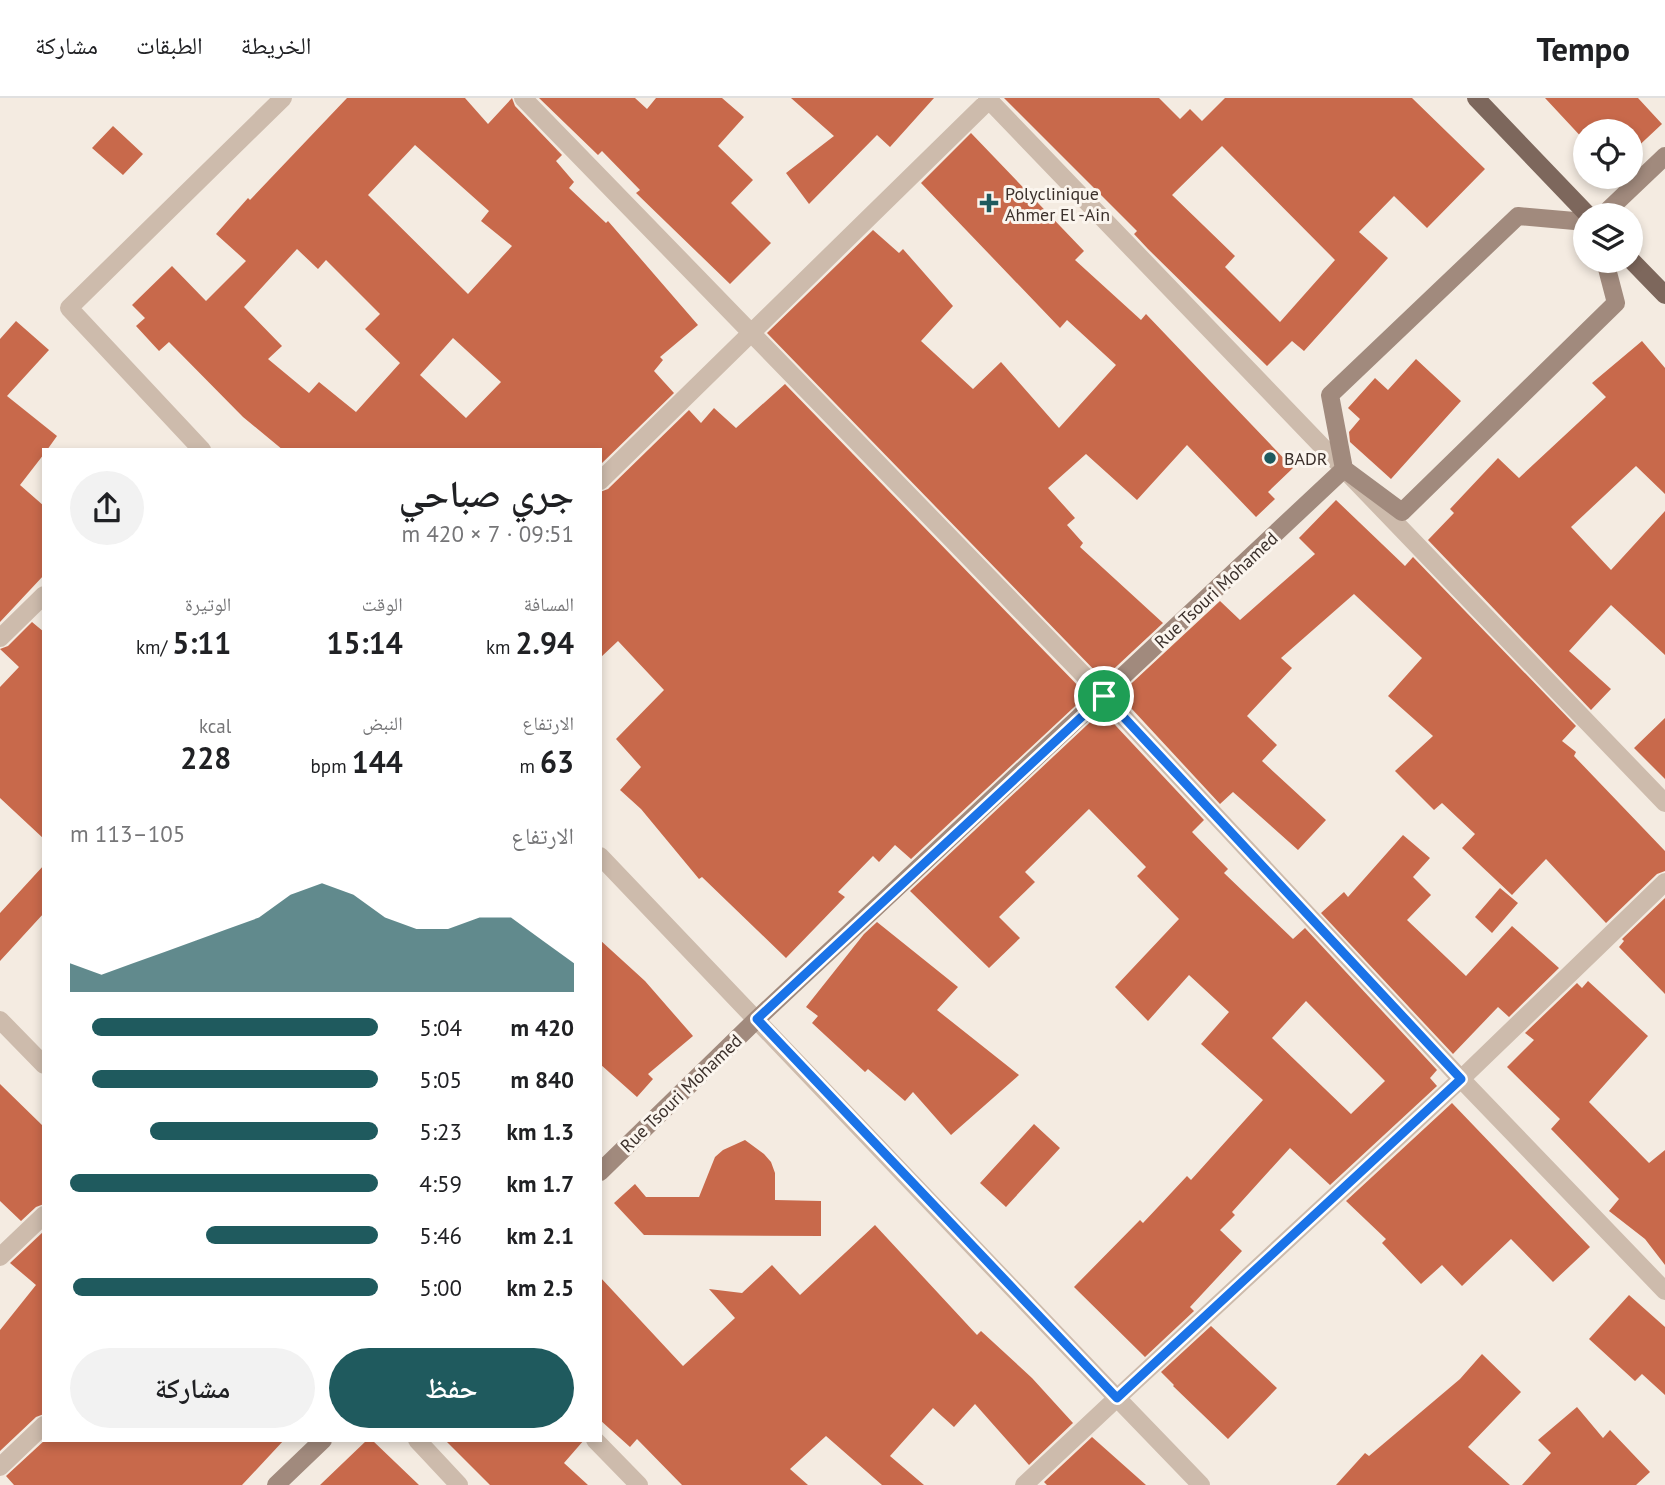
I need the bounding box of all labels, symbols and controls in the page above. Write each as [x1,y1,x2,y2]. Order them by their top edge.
text: Tempo [1537,27,1630,70]
text: مشاركة [35,30,98,61]
text: الطبقات [136,30,203,61]
text: الخريطة [241,30,311,61]
map controls [1573,119,1643,273]
button: locate [1573,119,1643,189]
place label: Polyclinique Ahmer El -Ain [1005,182,1110,226]
marker: Polyclinique Ahmer El -Ain [979,193,999,213]
button: layers [1573,203,1643,273]
place label: BADR [1284,447,1328,470]
marker: BADR [1262,450,1278,466]
text: جري صباحي [398,468,574,517]
button: share [70,471,144,545]
text: 09:51 · 7 × 420 m [401,519,574,548]
street label: Rue Tsouri Mohamed [1149,527,1283,653]
text: الوتيرة [185,592,231,616]
text: الوقت [362,592,403,616]
text: المسافة [524,592,574,616]
text: 5:11 [172,623,231,662]
text: 15:14 [327,623,403,662]
text: 2.94 [516,623,574,662]
text: /km [136,635,172,659]
text: km [486,635,516,659]
pin [1074,666,1134,726]
icon: arrive [1085,677,1123,715]
text: النبض [362,711,403,735]
text: الارتفاع [522,711,574,735]
text: kcal [199,714,231,738]
text: 228 [180,738,231,777]
text: 144 [352,742,403,781]
text: 63 [540,742,574,781]
text: bpm [311,754,352,778]
text: m [519,754,540,778]
text: 105–113 m [70,819,185,848]
text: الارتفاع [511,821,574,850]
text: 5:04 [419,1013,462,1042]
text: 420 m [511,1013,574,1042]
street label: Rue Tsouri Mohamed [615,1029,747,1157]
text: 5:05 [419,1065,462,1094]
text: 840 m [511,1065,574,1094]
text: 5:23 [419,1117,462,1146]
text: 1.3 km [507,1117,574,1146]
text: 4:59 [419,1169,462,1198]
text: 1.7 km [507,1169,574,1198]
text: 5:46 [419,1221,462,1250]
text: 2.1 km [507,1221,574,1250]
text: 5:00 [419,1273,462,1302]
text: 2.5 km [507,1273,574,1302]
button: مشاركة [70,1348,315,1428]
button: حفظ [329,1348,574,1428]

